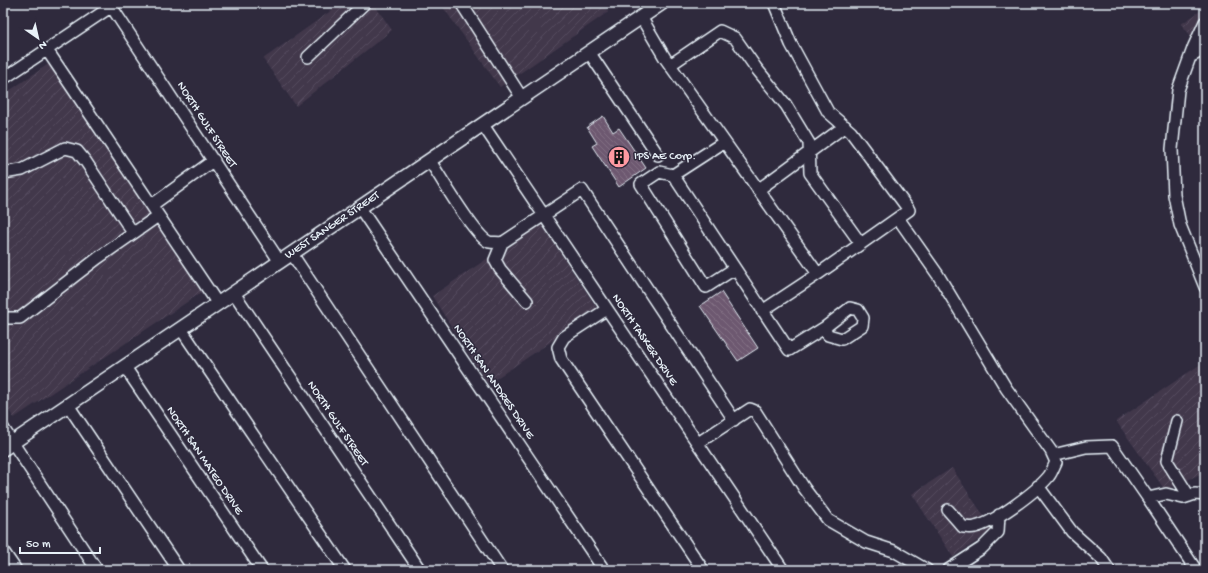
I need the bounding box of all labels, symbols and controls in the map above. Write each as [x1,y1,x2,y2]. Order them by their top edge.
north arrow [18,18,58,58]
text: N [36,38,49,52]
street label: NORTH GULF STREET [173,79,240,172]
building icon: IPS AE Corp. [606,144,632,170]
place label: IPS AE Corp. [634,150,696,164]
street label: WEST SANGER STREET [283,188,384,263]
street label: NORTH TASKER DRIVE [608,292,680,389]
street label: NORTH SAN ANDRES DRIVE [449,322,537,442]
street label: NORTH GULF STREET [303,379,371,470]
street label: NORTH SAN MATEO DRIVE [162,404,246,518]
scale bar [20,529,100,555]
text: 50 m [26,538,51,552]

